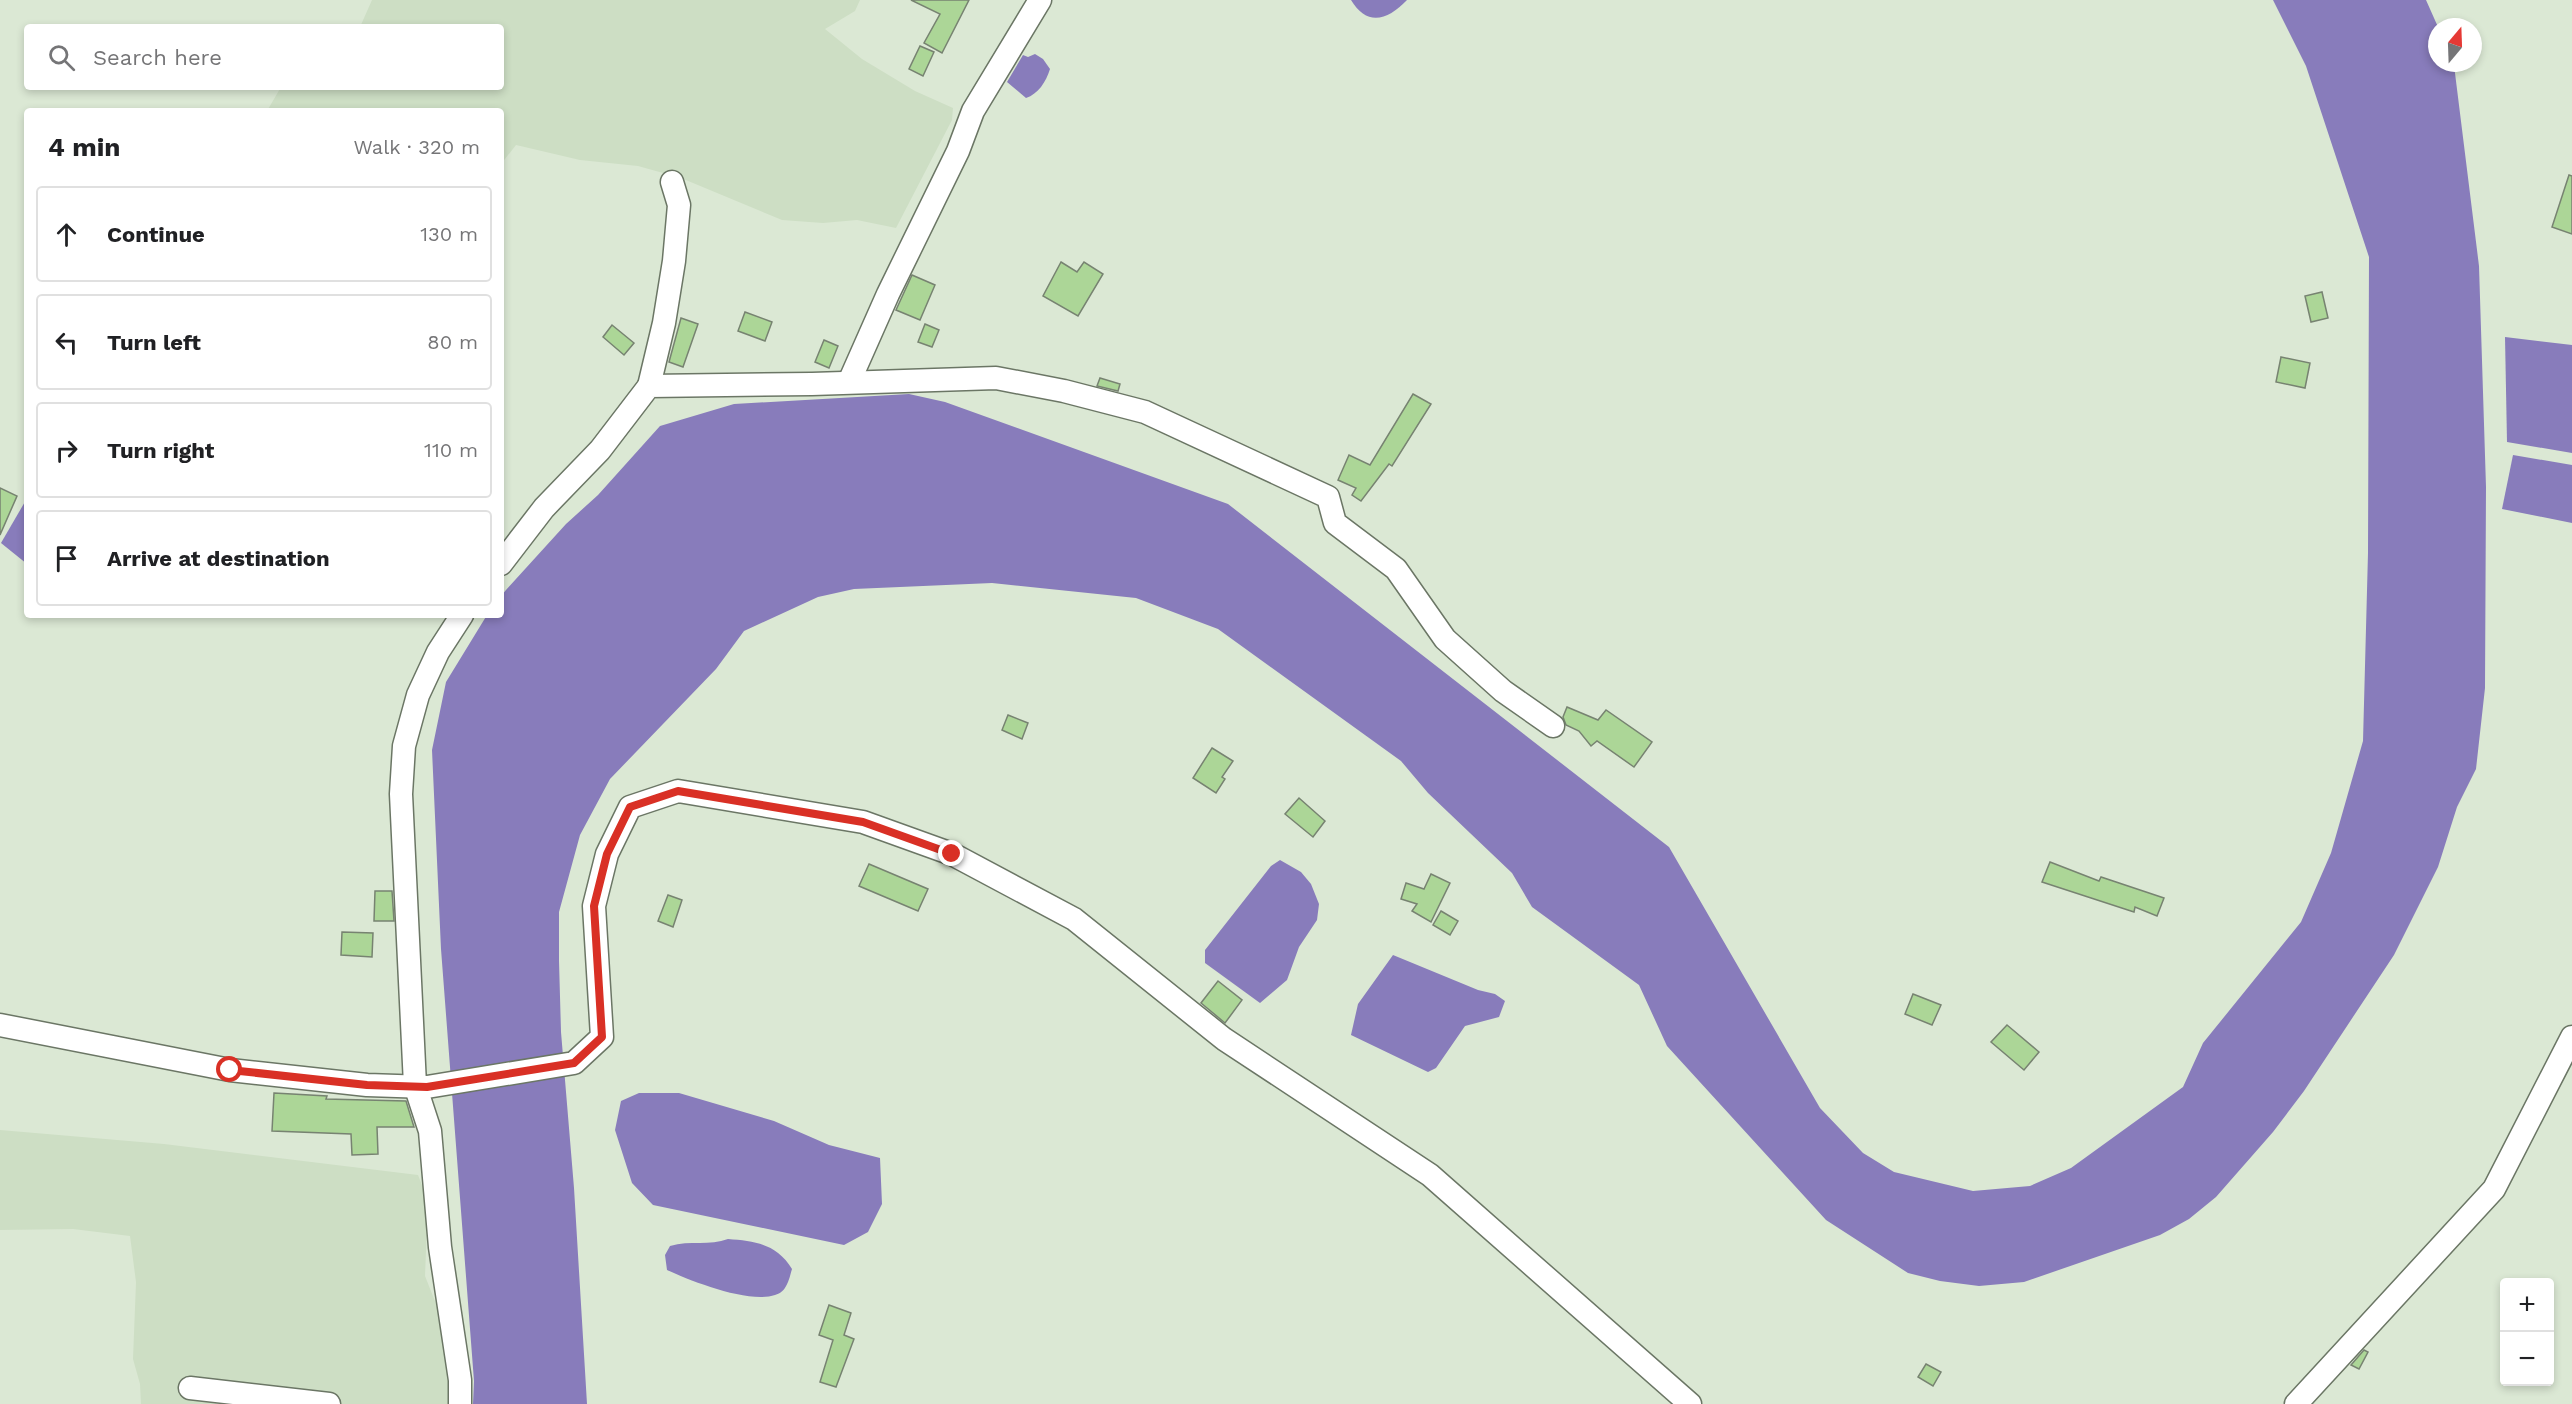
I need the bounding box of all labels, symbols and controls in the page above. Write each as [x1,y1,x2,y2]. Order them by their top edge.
north arrow [2428,18,2482,72]
search box [24,24,504,90]
icon: search [45,41,78,74]
text: Search here [93,45,222,70]
text: 4 min [48,132,120,162]
text: Walk · 320 m [353,135,480,159]
icon: ahead [50,218,83,251]
text: Continue [107,222,205,247]
text: 130 m [420,222,478,246]
icon: left [50,326,83,359]
text: Turn left [107,330,201,355]
text: 80 m [427,330,478,354]
icon: right [50,434,83,467]
text: Turn right [107,438,214,463]
text: 110 m [424,438,478,462]
icon: arrive [50,542,83,575]
text: Arrive at destination [107,546,330,571]
route end [938,840,964,866]
route start [216,1056,242,1082]
map controls [2500,1278,2554,1386]
button: + [2500,1278,2554,1332]
button: − [2500,1332,2554,1386]

